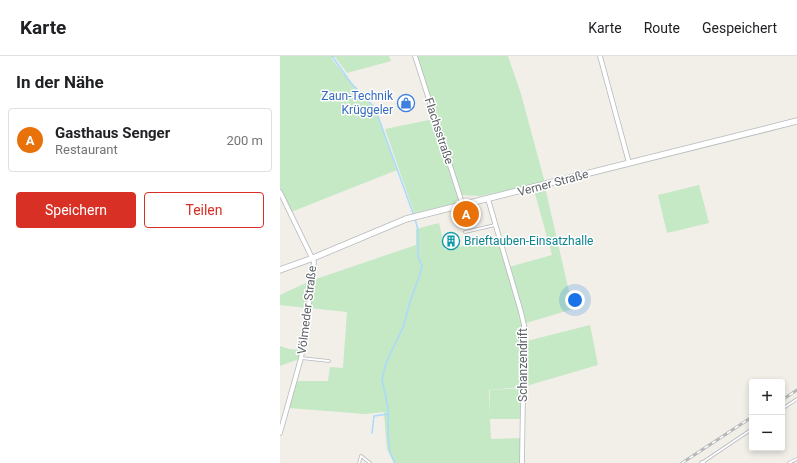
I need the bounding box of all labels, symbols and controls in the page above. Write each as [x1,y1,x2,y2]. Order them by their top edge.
text: Karte [20,16,66,39]
text: Karte [588,20,622,36]
text: Route [644,20,680,36]
text: Gespeichert [702,20,777,36]
text: In der Nähe [16,72,104,92]
place label: Zaun-Technik Krüggeler [321,89,394,117]
shop icon: Zaun-Technik Krüggeler [396,93,416,113]
street label: Flachsstraße [422,96,456,166]
text: Gasthaus Senger [55,124,170,142]
text: A [26,133,34,148]
text: 200 m [226,133,263,148]
text: Restaurant [55,142,118,157]
street label: Verner Straße [516,167,590,199]
button: Speichern [16,192,136,228]
button: Teilen [144,192,264,228]
pin: A [453,199,479,229]
building icon: Brieftauben-Einsatzhalle [441,231,461,251]
place label: Brieftauben-Einsatzhalle [464,234,593,248]
street label: Völmeder Straße [295,265,319,355]
your location [565,290,585,310]
street label: Schanzendrift [516,328,530,402]
map controls [749,379,785,451]
button: + [749,379,785,415]
button: − [749,415,785,451]

